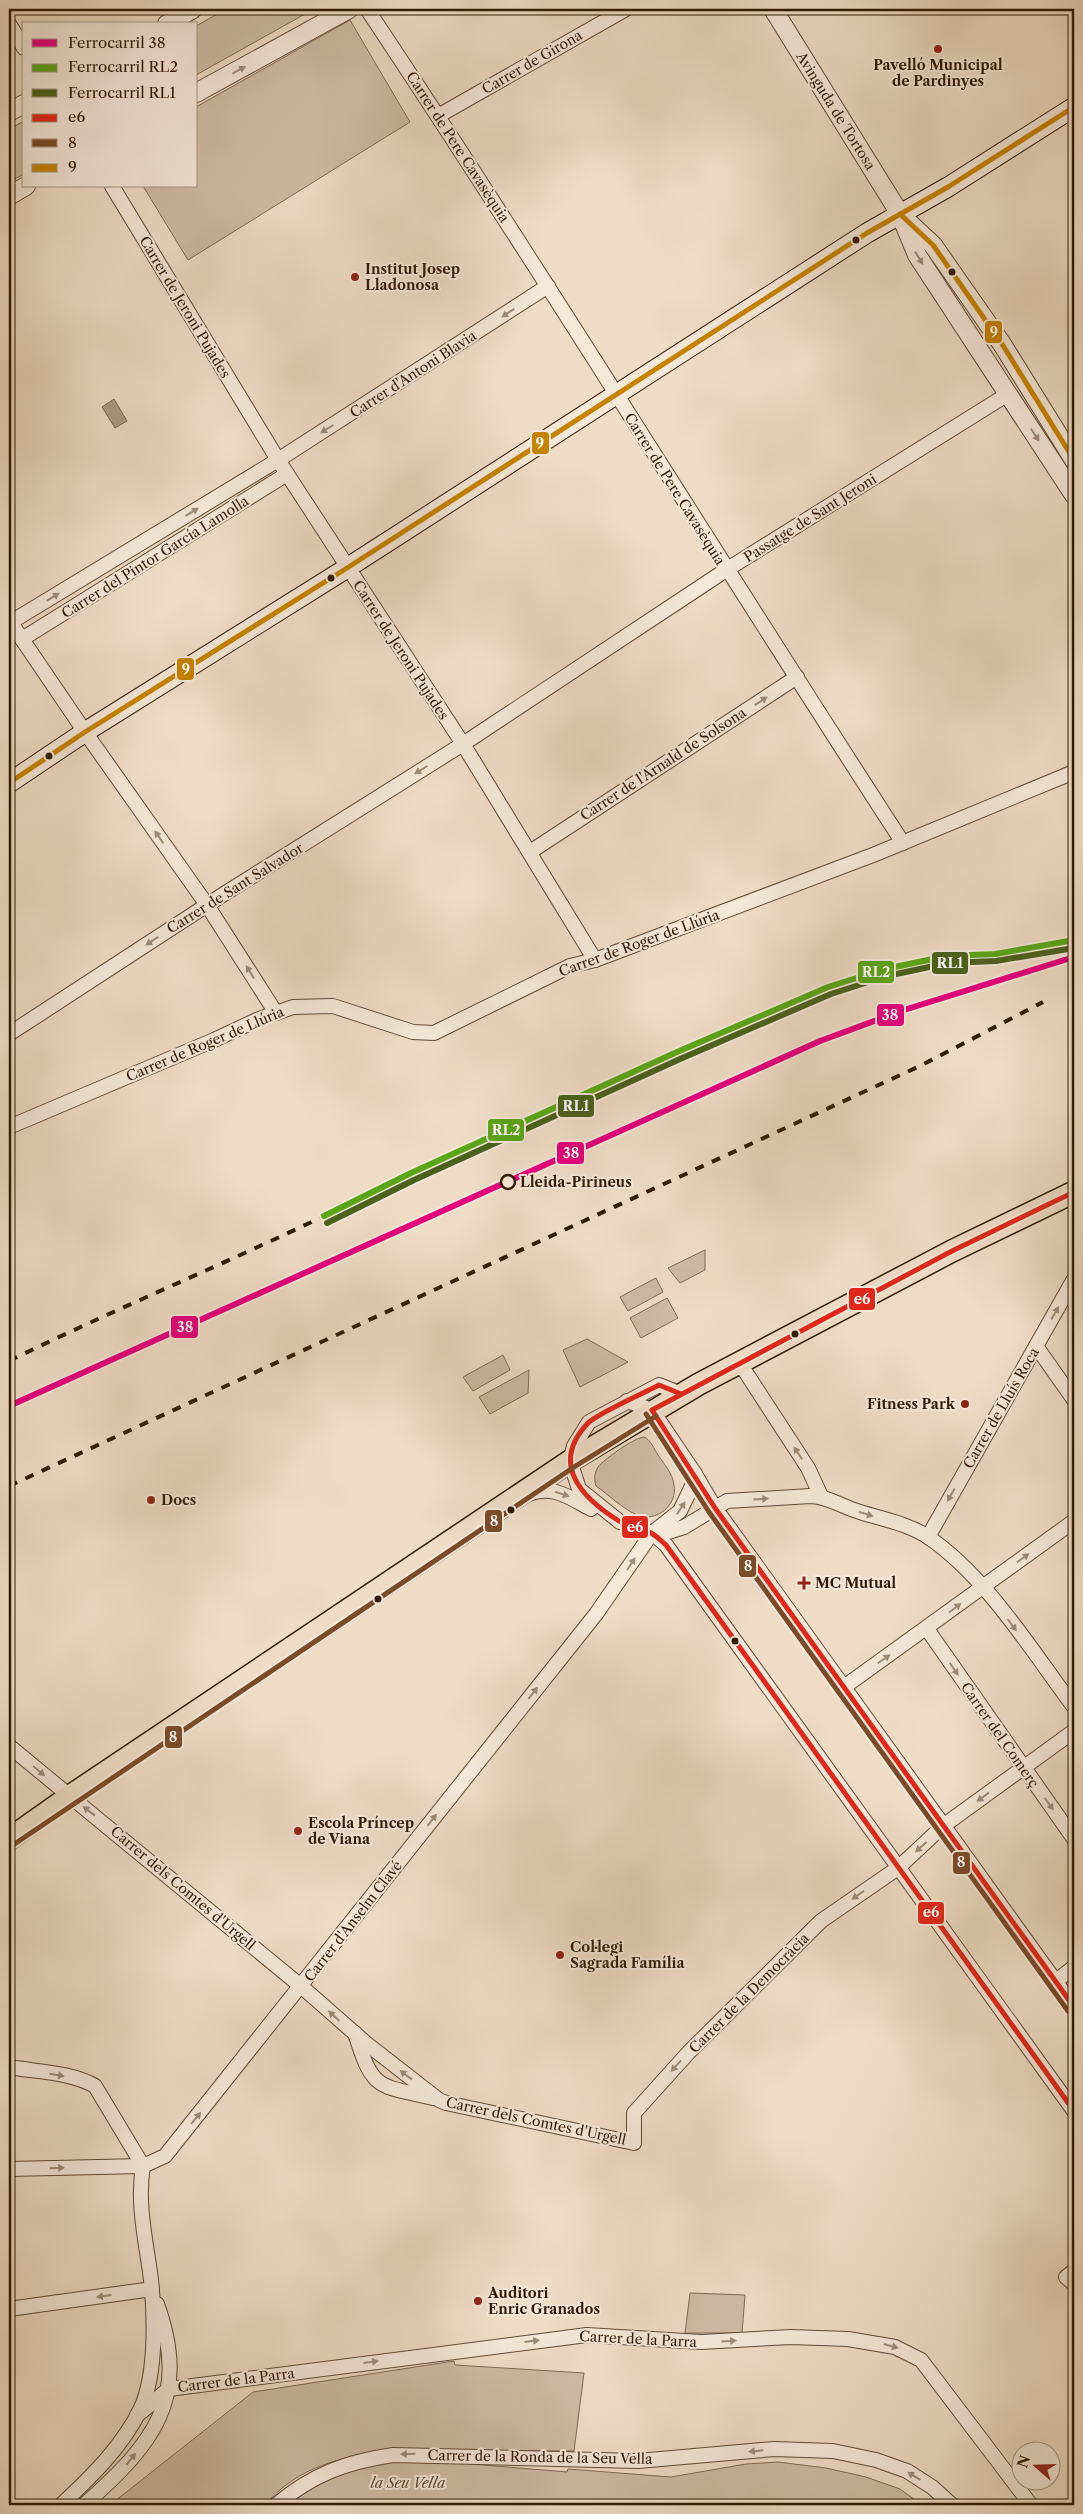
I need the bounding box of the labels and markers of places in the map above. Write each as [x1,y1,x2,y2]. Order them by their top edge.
marker: Pavelló Municipal de Pardinyes [932,43,944,55]
place label: Pavelló Municipal de Pardinyes [873,56,1003,90]
unlabelled marker [851,235,861,245]
place label: Institut Josep Lladonosa [365,260,460,294]
unlabelled marker [947,267,957,277]
marker: Institut Josep Lladonosa [349,271,361,283]
unlabelled marker [326,573,336,583]
unlabelled marker [44,751,54,761]
place label: Lleida-Pirineus [520,1173,632,1191]
marker: Lleida-Pirineus [500,1174,516,1190]
unlabelled marker [790,1329,800,1339]
place label: Fitness Park [867,1395,956,1413]
marker: Fitness Park [959,1398,971,1410]
place label: Docs [161,1491,196,1509]
marker: Docs [145,1494,157,1506]
unlabelled marker [506,1505,516,1515]
place label: MC Mutual [815,1574,896,1592]
marker: MC Mutual [797,1576,811,1590]
unlabelled marker [373,1594,383,1604]
unlabelled marker [730,1636,740,1646]
place label: Escola Príncep de Viana [308,1814,414,1848]
marker: Escola Príncep de Viana [292,1825,304,1837]
place label: Col·legi Sagrada Família [570,1938,686,1972]
marker: Col·legi Sagrada Família [554,1949,566,1961]
place label: Auditori Enric Granados [487,2284,600,2318]
marker: Auditori Enric Granados [472,2295,484,2307]

